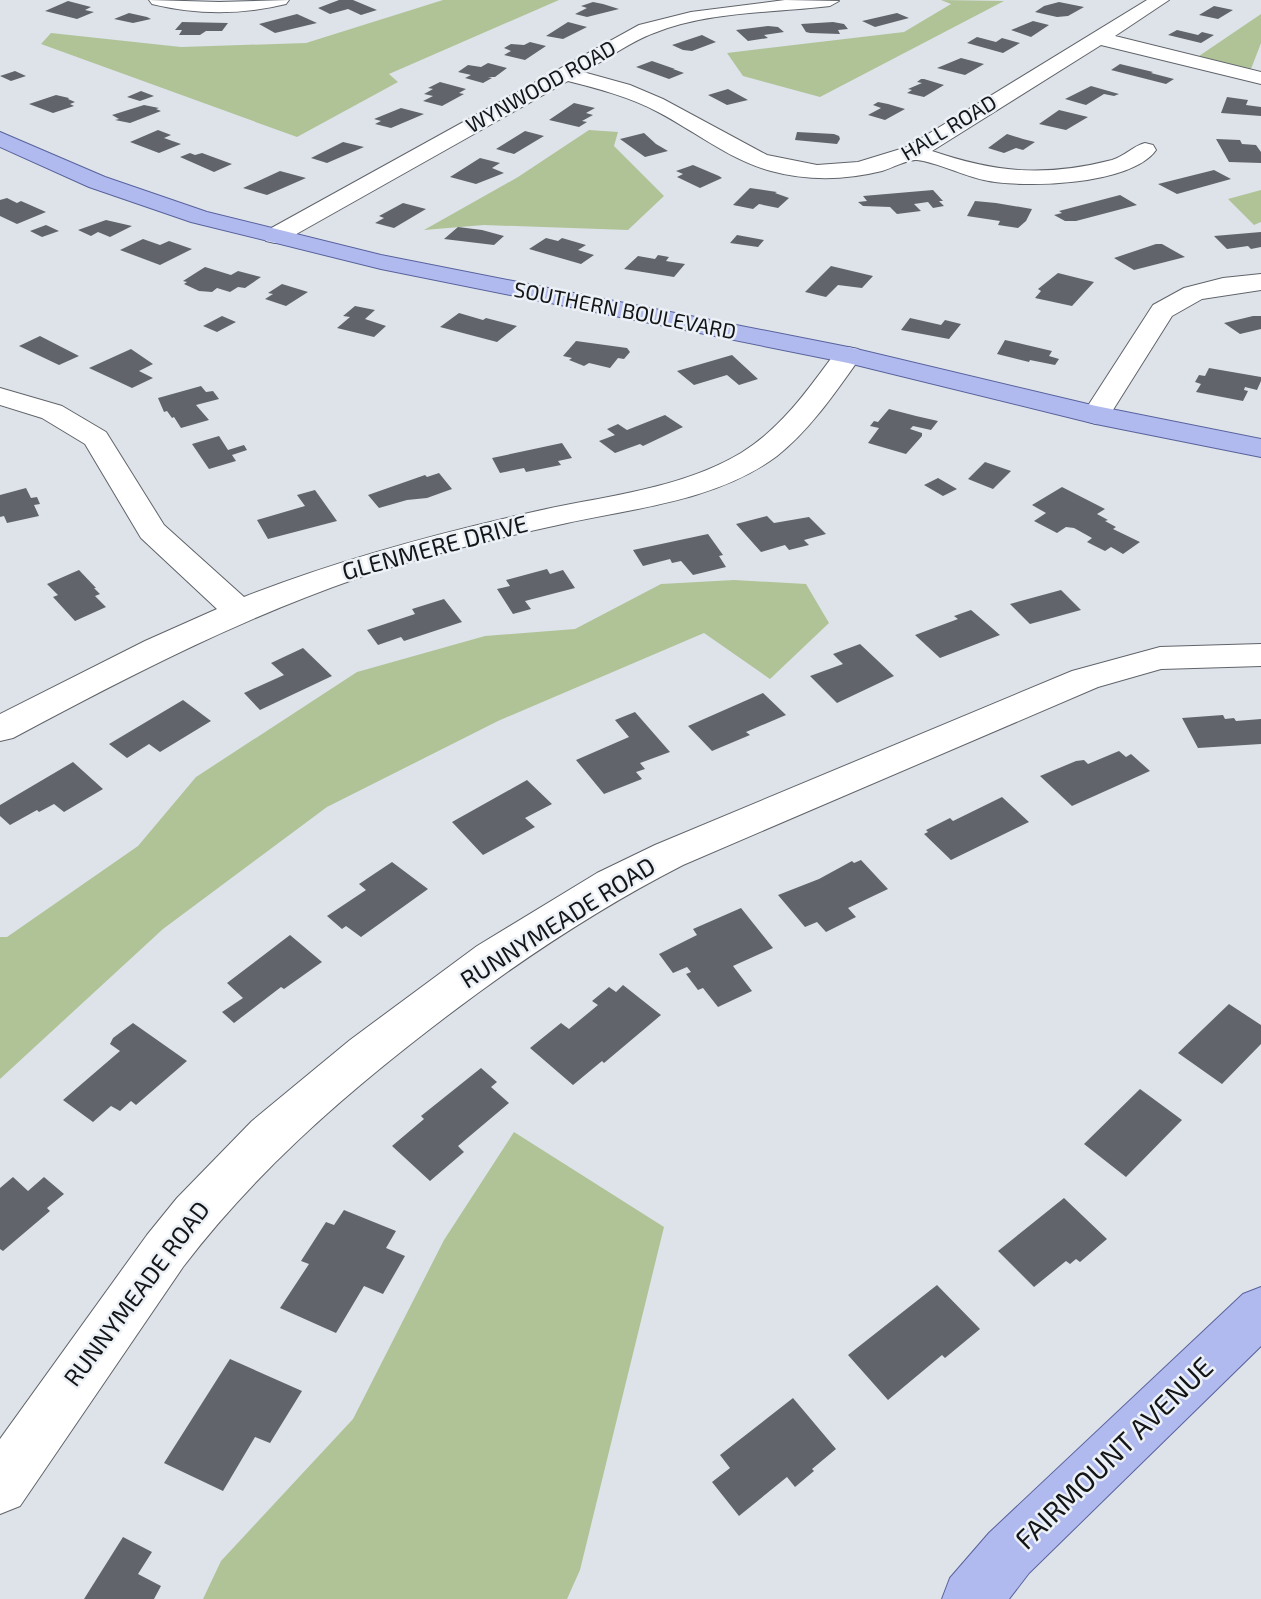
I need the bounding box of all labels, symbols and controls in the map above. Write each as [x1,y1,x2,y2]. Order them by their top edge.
street label: WYNWOOD ROAD [461,34,619,137]
street label: HALL ROAD [896,88,1000,165]
street label: SOUTHERN BOULEVARD [512,276,739,343]
street label: GLENMERE DRIVE [339,508,531,585]
street label: RUNNYMEADE ROAD [455,850,660,993]
street label: RUNNYMEADE ROAD [57,1195,215,1391]
street label: FAIRMOUNT AVENUE [1007,1349,1219,1555]

